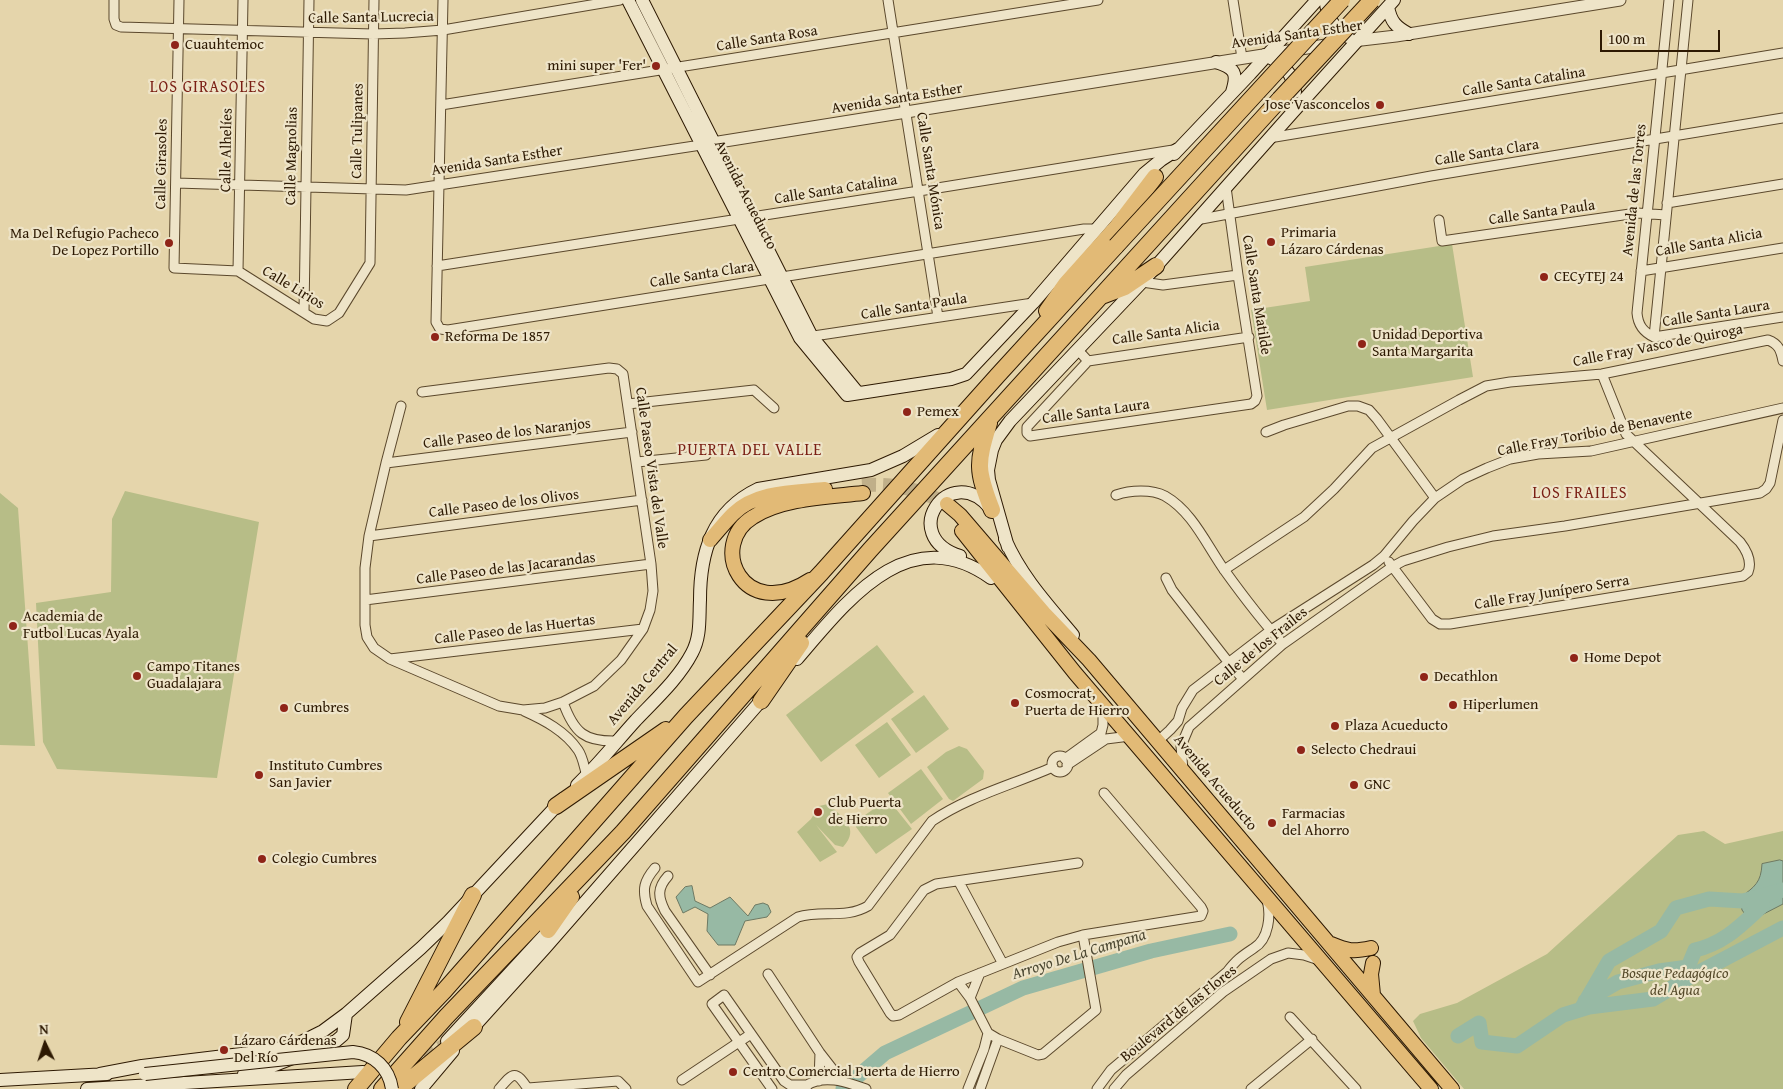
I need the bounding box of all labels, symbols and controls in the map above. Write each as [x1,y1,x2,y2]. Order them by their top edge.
street label: Calle Santa Lucrecia [308,8,434,28]
street label: Avenida Santa Esther [1230,17,1364,53]
scale bar [1603,20,1723,52]
street label: Calle Santa Rosa [715,22,819,56]
text: 100 m [1608,28,1645,49]
place label: Cuauhtemoc [185,36,264,54]
marker: Cuauhtemoc [169,39,181,51]
place label: mini super 'Fer' [547,57,646,75]
marker: mini super 'Fer' [650,60,662,72]
street label: Calle Santa Catalina [1461,63,1587,101]
district label: LOS GIRASOLES [148,78,268,98]
street label: Avenida Santa Esther [830,80,964,118]
street label: Calle Tulipanes [348,83,368,179]
place label: Jose Vasconcelos [1265,96,1370,114]
marker: Jose Vasconcelos [1374,99,1386,111]
street label: Calle Magnolias [282,107,302,205]
street label: Calle Alhelíes [217,108,237,192]
street label: Calle Santa Mónica [912,111,948,231]
street label: Calle Girasoles [152,118,172,210]
street label: Avenida de las Torres [1619,123,1651,257]
street label: Calle Santa Clara [1434,136,1540,170]
street label: Avenida Acueducto [710,137,780,253]
street label: Avenida Santa Esther [430,142,564,180]
street label: Calle Santa Catalina [773,171,899,209]
street label: Calle Santa Paula [1488,197,1596,229]
place label: Primaria Lázaro Cárdenas [1281,224,1384,259]
place label: Ma Del Refugio Pacheco De Lopez Portillo [10,225,159,260]
street label: Calle Santa Alicia [1654,225,1764,261]
street label: Calle Santa Matilde [1238,234,1274,356]
marker: Primaria Lázaro Cárdenas [1265,236,1277,248]
marker: Ma Del Refugio Pacheco De Lopez Portillo [163,237,175,249]
street label: Calle Santa Clara [649,258,755,292]
street label: Calle Lirios [259,262,327,314]
place label: CECyTEJ 24 [1554,268,1624,286]
marker: CECyTEJ 24 [1538,271,1550,283]
street label: Calle Santa Paula [860,290,968,324]
street label: Calle Santa Laura [1661,297,1771,331]
street label: Calle Santa Alicia [1111,317,1221,349]
street label: Calle Fray Vasco de Quiroga [1571,321,1745,371]
place label: Unidad Deportiva Santa Margarita [1372,326,1483,361]
place label: Reforma De 1857 [445,328,550,346]
marker: Reforma De 1857 [429,331,441,343]
marker: Unidad Deportiva Santa Margarita [1356,338,1368,350]
street label: Calle Paseo Vista del Valle [631,386,671,550]
street label: Calle Santa Laura [1041,396,1151,428]
place label: Pemex [917,403,959,421]
street label: Calle Fray Toribio de Benavente [1496,405,1694,461]
marker: Pemex [901,406,913,418]
street label: Calle Paseo de los Naranjos [422,415,592,453]
district label: PUERTA DEL VALLE [676,441,824,461]
district label: LOS FRAILES [1531,484,1629,504]
street label: Calle Paseo de los Olivos [428,486,580,522]
street label: Calle Paseo de las Jacarandas [415,549,597,589]
street label: Calle Fray Junípero Serra [1473,572,1631,614]
street label: Calle de los Frailes [1211,604,1311,690]
place label: Academia de Futbol Lucas Ayala [23,608,139,643]
street label: Calle Paseo de las Huertas [434,611,596,649]
marker: Academia de Futbol Lucas Ayala [7,620,19,632]
street label: Avenida Central [604,641,682,729]
place label: Home Depot [1584,649,1661,667]
marker: Home Depot [1568,652,1580,664]
place label: Campo Titanes Guadalajara [147,658,240,693]
place label: Decathlon [1434,668,1498,686]
marker: Campo Titanes Guadalajara [131,670,143,682]
marker: Decathlon [1418,671,1430,683]
place label: Cosmocrat, Puerta de Hierro [1025,685,1129,720]
place label: Hiperlumen [1463,696,1539,714]
marker: Cosmocrat, Puerta de Hierro [1009,697,1021,709]
place label: Cumbres [294,699,349,717]
marker: Hiperlumen [1447,699,1459,711]
marker: Cumbres [278,702,290,714]
place label: Plaza Acueducto [1345,717,1448,735]
marker: Plaza Acueducto [1329,720,1341,732]
street label: Avenida Acueducto [1169,731,1261,835]
place label: Selecto Chedraui [1311,741,1417,759]
marker: Selecto Chedraui [1295,744,1307,756]
place label: Instituto Cumbres San Javier [269,757,382,792]
marker: Instituto Cumbres San Javier [253,769,265,781]
place label: GNC [1364,776,1391,794]
marker: GNC [1348,779,1360,791]
place label: Club Puerta de Hierro [828,794,901,829]
place label: Farmacias del Ahorro [1282,805,1350,840]
marker: Club Puerta de Hierro [812,806,824,818]
marker: Farmacias del Ahorro [1266,817,1278,829]
place label: Colegio Cumbres [272,850,377,868]
marker: Colegio Cumbres [256,853,268,865]
water label: Arroyo De La Campana [1010,925,1148,985]
street label: Boulevard de las Flores [1117,962,1241,1066]
park label: Bosque Pedagógico del Agua [1622,965,1728,1000]
north arrow [20,1019,70,1069]
text: N [39,1019,49,1039]
place label: Lázaro Cárdenas Del Río [234,1032,337,1067]
marker: Lázaro Cárdenas Del Río [218,1044,230,1056]
place label: Centro Comercial Puerta de Hierro [743,1063,960,1081]
marker: Centro Comercial Puerta de Hierro [727,1066,739,1078]

